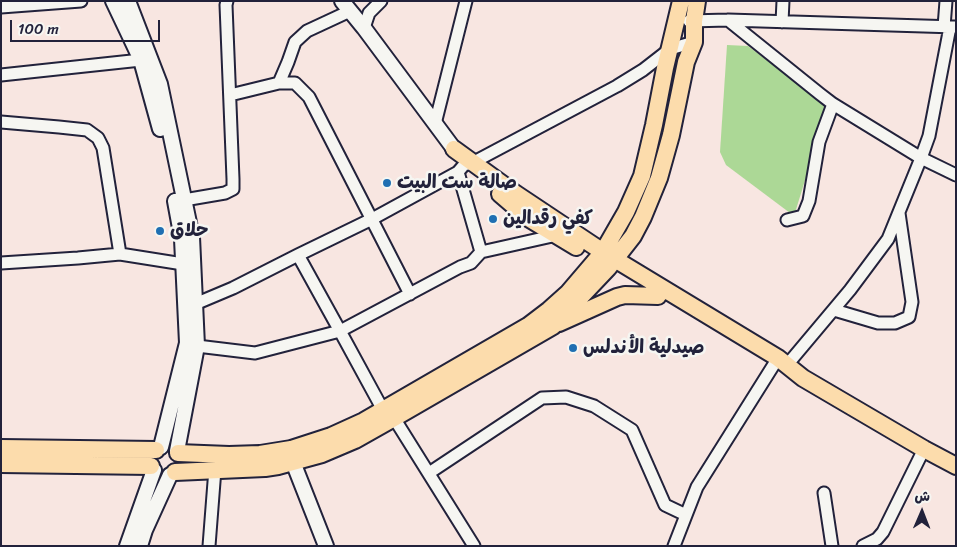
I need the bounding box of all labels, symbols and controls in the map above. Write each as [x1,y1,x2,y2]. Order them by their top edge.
scale bar [12,10,162,42]
text: 100 m [18,16,59,42]
place label: صالة ست البيت [397,172,517,194]
marker: صالة ست البيت [381,177,393,189]
place label: كفي رقدالين [503,208,593,230]
marker: كفي رقدالين [487,213,499,225]
place label: حلاق [170,220,208,242]
marker: حلاق [154,225,166,237]
place label: صيدلية الأندلس [583,337,704,359]
marker: صيدلية الأندلس [567,342,579,354]
text: ش [914,484,930,509]
north arrow [897,487,947,537]

